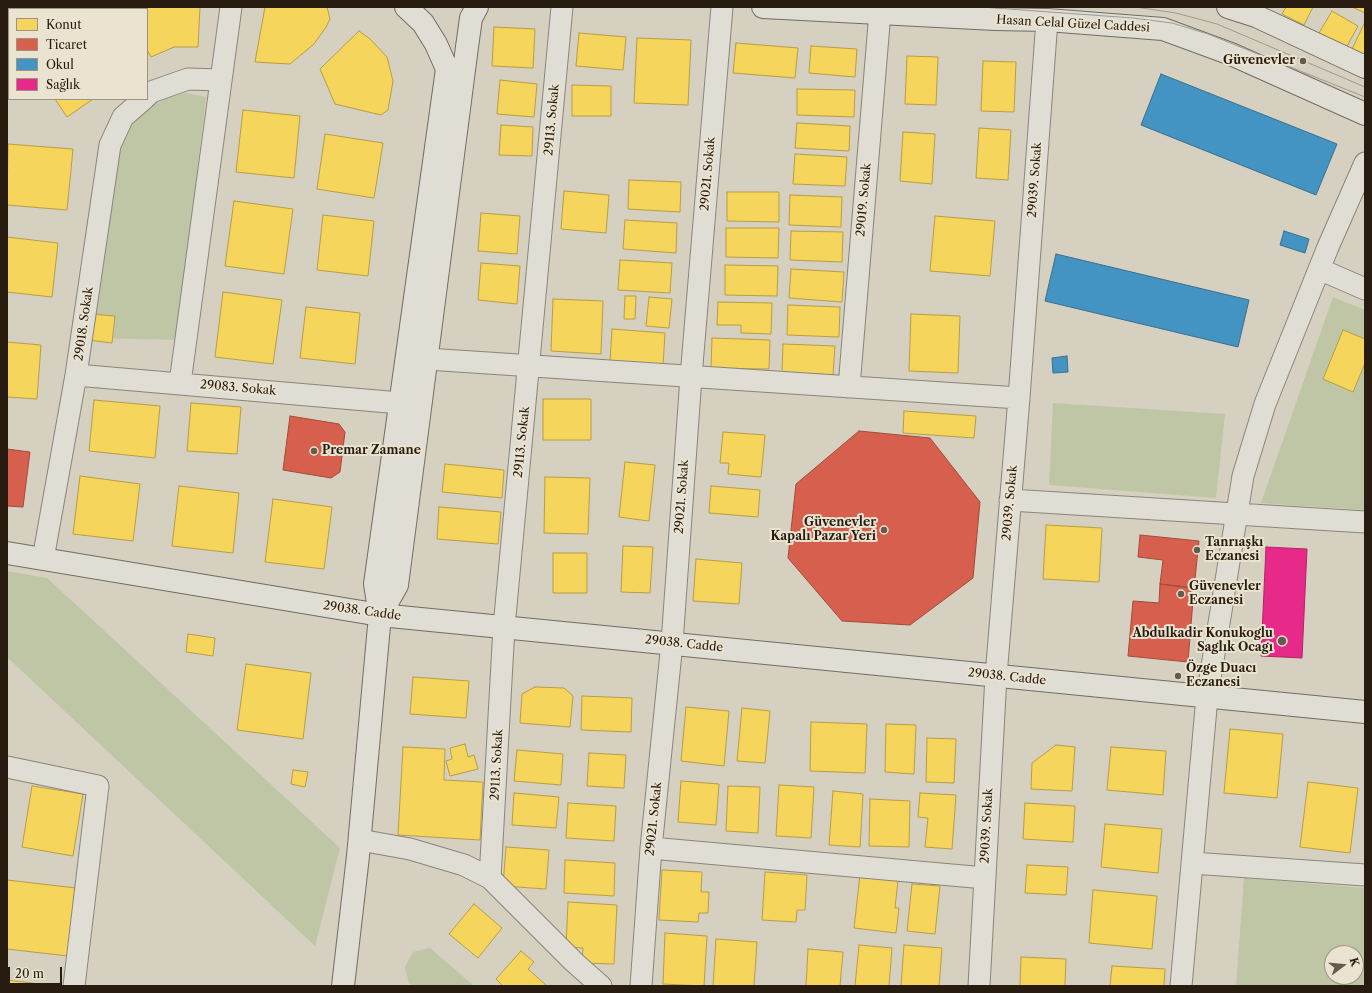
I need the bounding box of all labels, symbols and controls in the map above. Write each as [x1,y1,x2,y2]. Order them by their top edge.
legend [8,8,148,100]
street label: Hasan Celal Güzel Caddesi [996,13,1150,35]
text: Konut [46,17,81,32]
text: Ticaret [46,37,87,52]
place label: Güvenevler [1223,54,1295,68]
marker: Güvenevler [1298,56,1308,66]
text: Okul [46,57,74,72]
text: Sağlık [46,77,80,92]
street label: 29113. Sokak [542,84,562,156]
street label: 29021. Sokak [698,136,718,212]
street label: 29039. Sokak [1025,142,1045,218]
street label: 29019. Sokak [854,163,874,237]
street label: 29018. Sokak [72,286,96,362]
street label: 29083. Sokak [199,378,277,398]
street label: 29113. Sokak [511,406,533,478]
place label: Premar Zamane [322,444,421,458]
marker: Premar Zamane [309,446,319,456]
street label: 29021. Sokak [672,459,692,535]
street label: 29039. Sokak [1000,465,1020,541]
place label: Güvenevler Kapalı Pazar Yeri [771,516,876,544]
marker: Güvenevler Kapalı Pazar Yeri [879,525,889,535]
place label: Tanrıaşkı Eczanesi [1205,536,1263,564]
marker: Tanrıaşkı Eczanesi [1192,545,1202,555]
place label: Güvenevler Eczanesi [1189,580,1261,608]
marker: Güvenevler Eczanesi [1176,589,1186,599]
street label: 29038. Cadde [322,598,402,624]
place label: Abdulkadir Konukoglu Saglık Ocagı [1132,627,1273,655]
street label: 29038. Cadde [644,633,724,655]
marker: Abdulkadir Konukoglu Saglık Ocagı [1276,635,1288,647]
place label: Özge Duacı Eczanesi [1186,662,1256,690]
street label: 29038. Cadde [967,666,1047,688]
marker: Özge Duacı Eczanesi [1173,671,1183,681]
street label: 29113. Sokak [488,729,506,801]
street label: 29021. Sokak [643,781,665,857]
street label: 29039. Sokak [978,788,996,864]
north arrow [1324,945,1364,985]
text: K [1347,956,1363,968]
scale bar [10,959,64,985]
text: 20 m [15,966,44,981]

